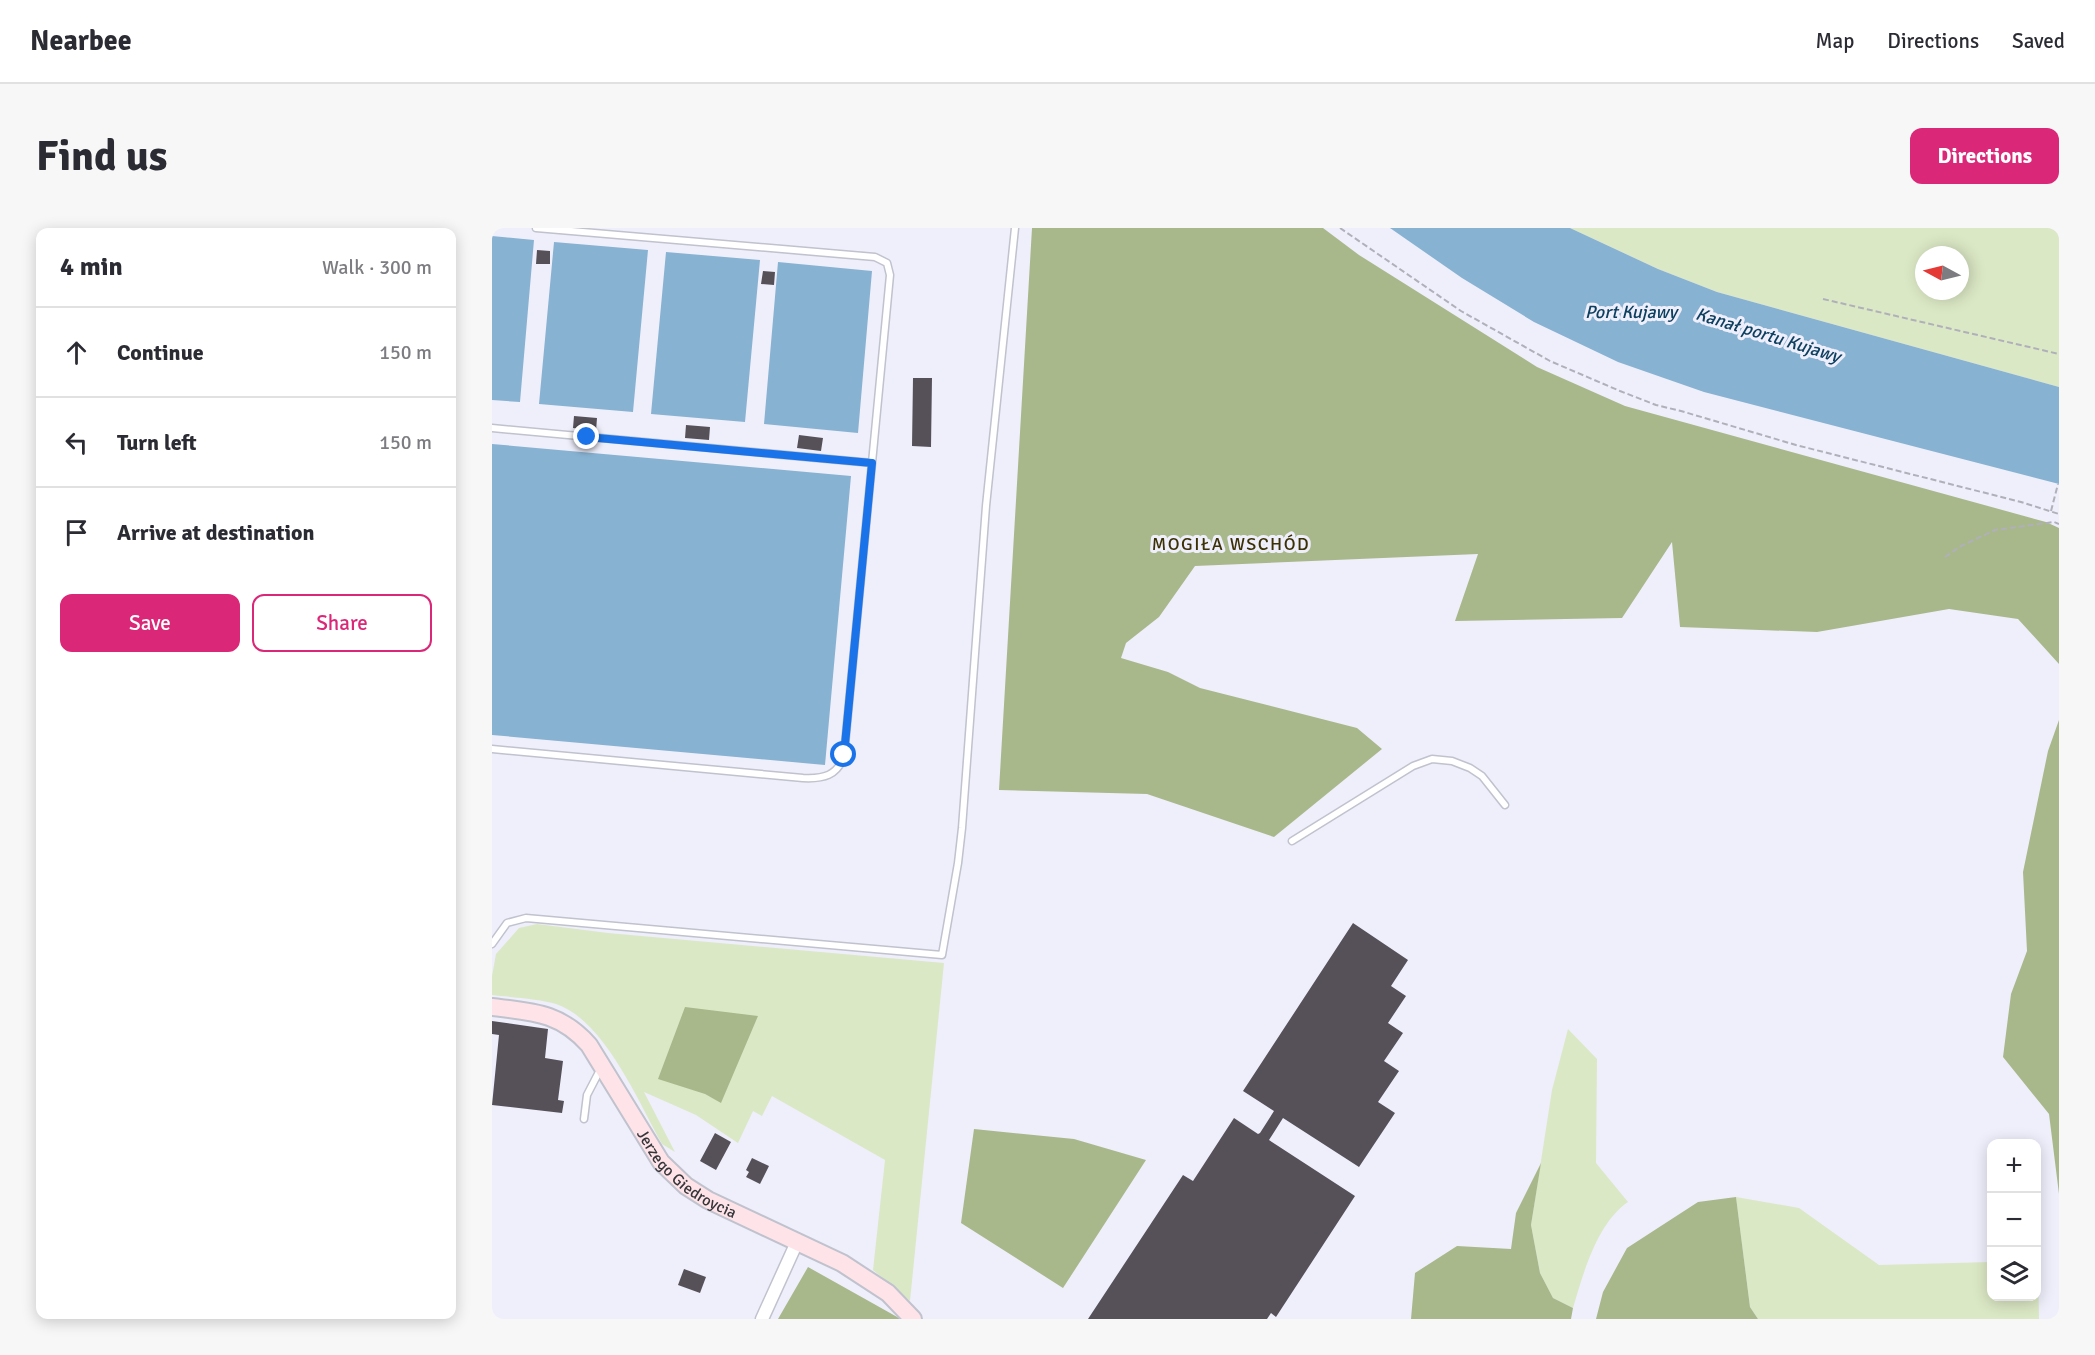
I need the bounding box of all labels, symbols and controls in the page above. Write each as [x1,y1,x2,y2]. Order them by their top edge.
text: Nearbee [30,24,132,58]
text: Map [1816,28,1854,54]
text: Directions [1887,28,1979,54]
text: Saved [2012,28,2065,54]
button: Directions [1910,128,2059,184]
text: Find us [36,131,167,182]
north arrow [1915,246,1969,300]
text: 4 min [60,251,123,283]
text: Walk · 300 m [322,255,432,280]
water label: Port Kujawy [1585,301,1680,323]
water label: Kanał portu Kujawy [1693,303,1846,368]
icon: ahead [60,336,93,369]
text: Continue [117,339,204,366]
text: 150 m [379,340,432,365]
route end [573,423,599,449]
icon: left [60,426,93,459]
text: Turn left [117,429,197,456]
text: 150 m [379,430,432,455]
icon: arrive [60,516,93,549]
text: Arrive at destination [117,519,314,546]
district label: MOGIŁA WSCHÓD [1152,533,1310,555]
button: Save [60,594,240,652]
button: Share [252,594,432,652]
route start [830,741,856,767]
street label: Jerzego Giedroycia [632,1126,740,1223]
map controls [1987,1139,2041,1301]
button: + [1987,1139,2041,1193]
button: − [1987,1193,2041,1247]
button: layers [1987,1247,2041,1301]

